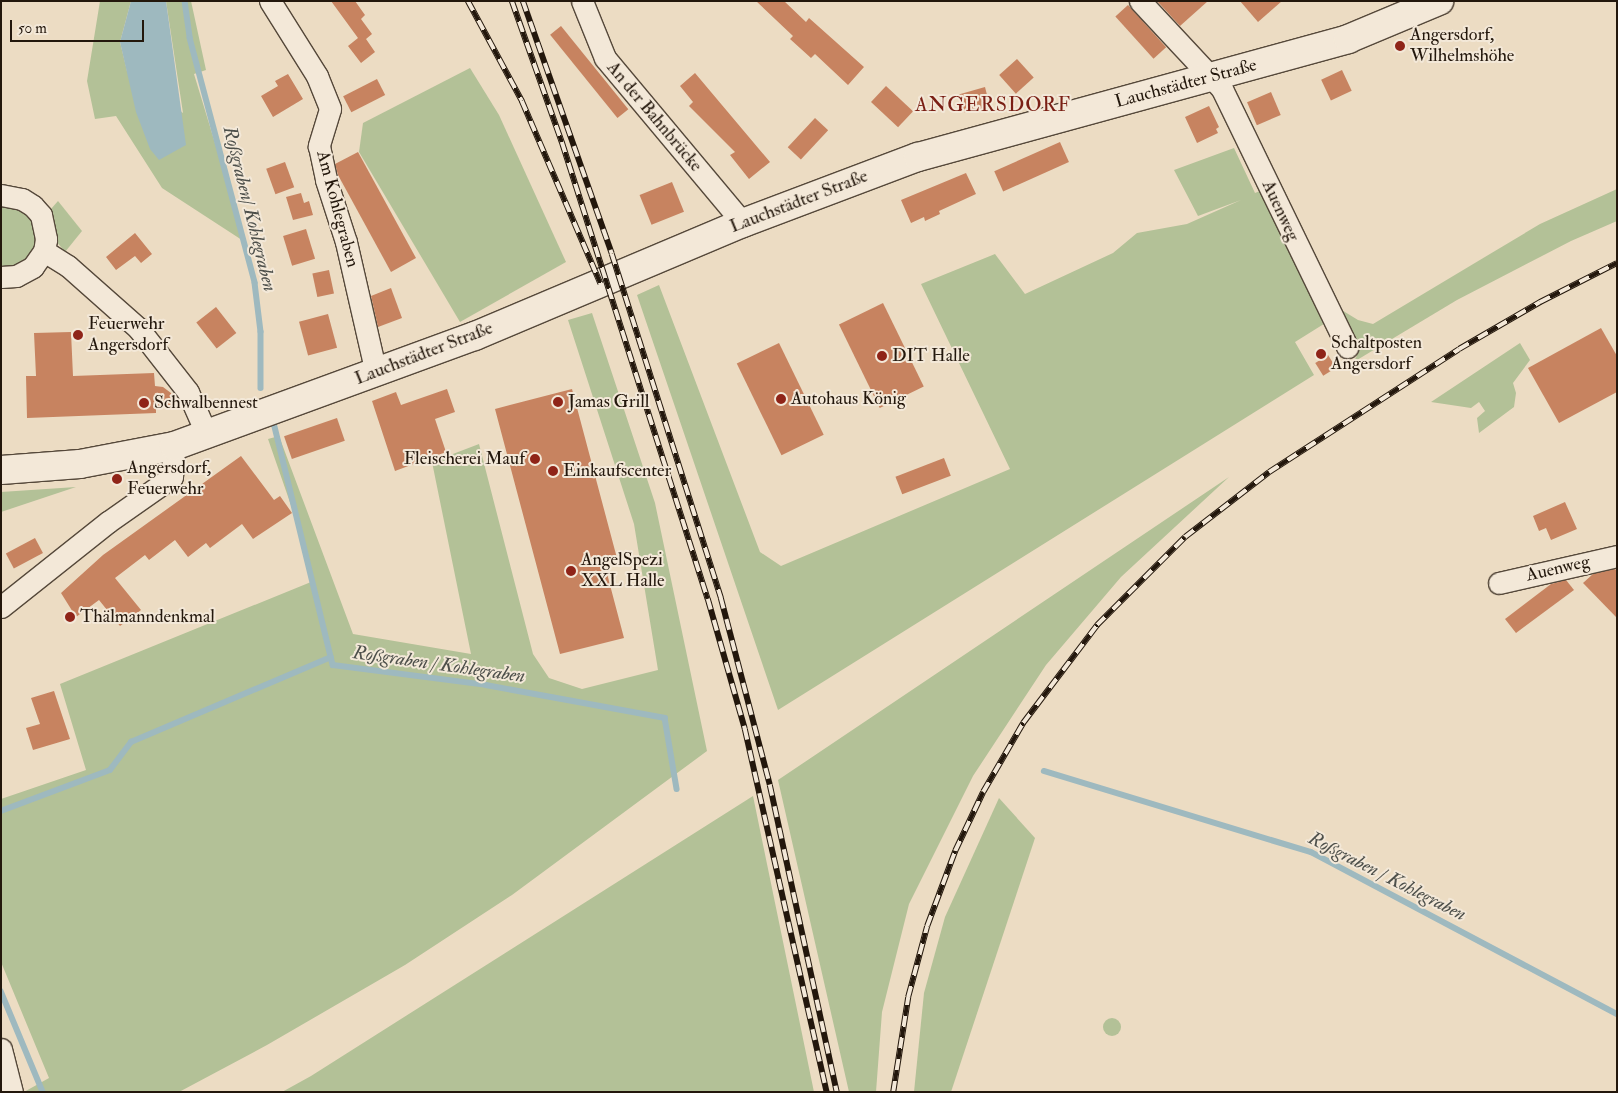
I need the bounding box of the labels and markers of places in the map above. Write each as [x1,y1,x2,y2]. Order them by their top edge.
place label: Angersdorf, Wilhelmshöhe [1410,25,1514,68]
marker: Angersdorf, Wilhelmshöhe [1394,40,1406,52]
place label: Feuerwehr Angersdorf [88,314,168,356]
marker: Feuerwehr Angersdorf [72,329,84,341]
place label: Schaltposten Angersdorf [1331,333,1422,376]
place label: DIT Halle [892,345,970,367]
marker: Schaltposten Angersdorf [1315,348,1327,360]
marker: DIT Halle [876,350,888,362]
place label: Autohaus König [791,388,906,410]
place label: Jamas Grill [568,391,649,413]
place label: Schwalbennest [154,392,258,414]
marker: Autohaus König [775,393,787,405]
marker: Jamas Grill [552,396,564,408]
marker: Schwalbennest [138,397,150,409]
place label: Fleischerei Mauf [404,448,525,470]
marker: Fleischerei Mauf [529,453,541,465]
place label: Angersdorf, Feuerwehr [127,458,211,500]
place label: Einkaufscenter [563,460,671,482]
marker: Einkaufscenter [547,465,559,477]
marker: Angersdorf, Feuerwehr [111,473,123,485]
place label: AngelSpezi XXL Halle [581,550,665,592]
marker: AngelSpezi XXL Halle [565,565,577,577]
place label: Thälmanndenkmal [80,606,215,628]
marker: Thälmanndenkmal [64,611,76,623]

